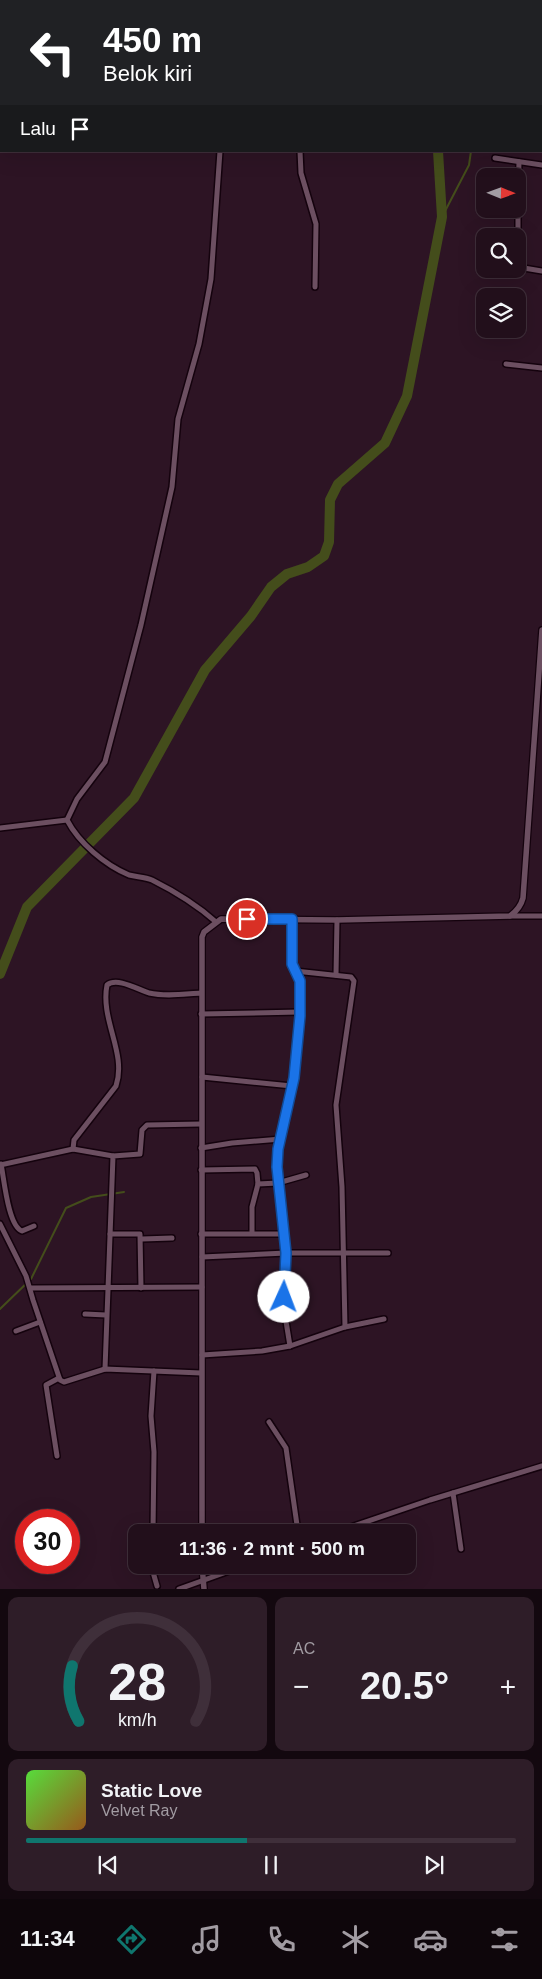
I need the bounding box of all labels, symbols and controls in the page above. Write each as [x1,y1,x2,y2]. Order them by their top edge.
icon: left [20,20,85,85]
text: 450 m [103,20,202,59]
text: Belok kiri [103,61,192,86]
icon: arrive [66,115,94,143]
text: Lalu [20,118,56,139]
north arrow [476,168,526,218]
map controls [476,168,526,338]
button: search [476,228,526,278]
button: layers [476,288,526,338]
pin [226,898,268,940]
icon: arrive [233,905,261,933]
position arrow [257,1270,309,1322]
speed limit sign: 30 [15,1509,80,1574]
text: 11:36 · 2 mnt · 500 m [179,1538,365,1559]
text: AC [293,1640,315,1657]
text: 28 [109,1653,166,1711]
text: 20.5° [360,1665,449,1707]
text: − [293,1671,309,1702]
text: + [500,1671,516,1702]
text: km/h [118,1710,157,1730]
text: Static Love [101,1780,202,1801]
text: Velvet Ray [101,1802,177,1819]
icon: previous [94,1851,122,1879]
icon: pause [257,1851,285,1879]
icon: next [420,1851,448,1879]
icon: directions [114,1922,149,1957]
icon: music [189,1922,224,1957]
icon: phone [264,1922,299,1957]
icon: climate [338,1922,373,1957]
icon: car [413,1922,448,1957]
icon: filters [487,1922,522,1957]
text: 11:34 [20,1926,75,1951]

